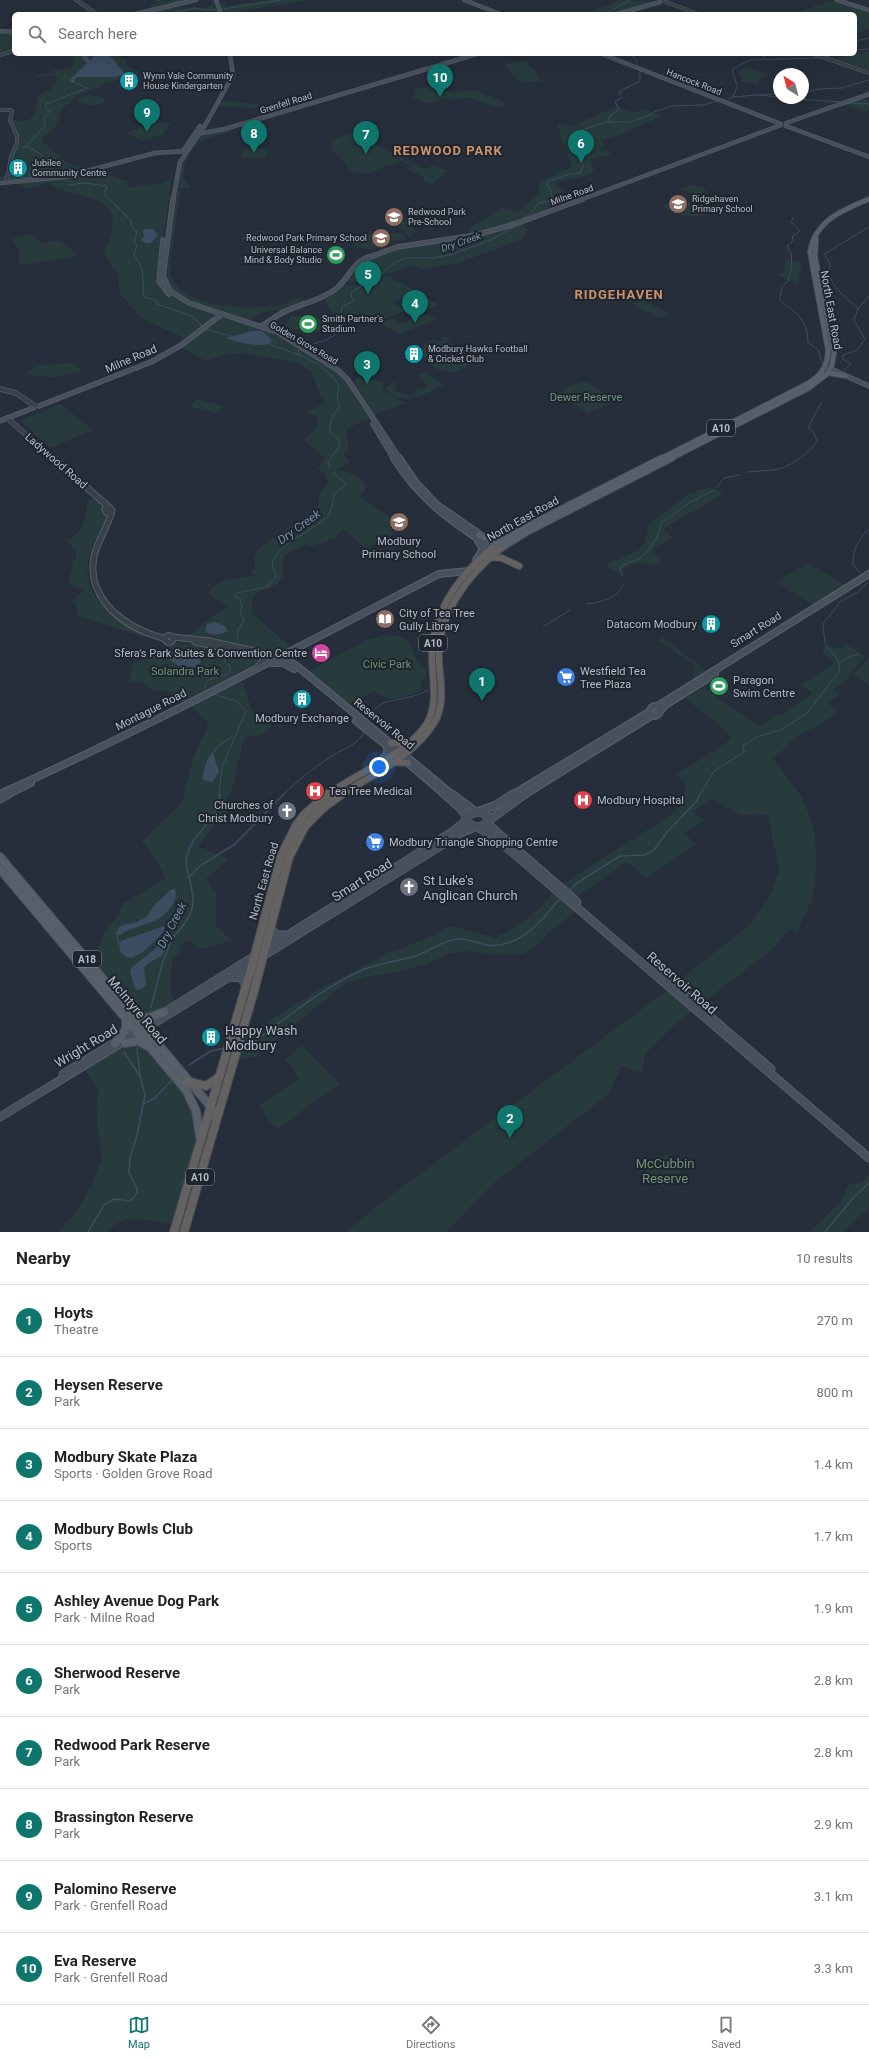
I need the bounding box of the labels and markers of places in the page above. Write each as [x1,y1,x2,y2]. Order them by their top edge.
pin: 10 [427,64,453,97]
building icon: Wynn Vale Community House Kindergarten [118,70,140,92]
place label: Wynn Vale Community House Kindergarten [143,71,234,91]
pin: 9 [134,99,160,132]
pin: 8 [241,120,267,153]
pin: 7 [353,121,379,154]
pin: 6 [568,130,594,163]
building icon: Jubilee Community Centre [7,157,29,179]
place label: Jubilee Community Centre [32,158,107,178]
school or university icon: Ridgehaven Primary School [667,193,689,215]
place label: Ridgehaven Primary School [692,194,753,214]
school or university icon: Redwood Park Pre-School [383,206,405,228]
place label: Redwood Park Pre-School [408,207,466,227]
school or university icon: Redwood Park Primary School [370,227,392,249]
place label: Redwood Park Primary School [246,233,367,243]
sports icon: Universal Balance Mind & Body Studio [325,244,347,266]
place label: Universal Balance Mind & Body Studio [244,245,322,265]
pin: 5 [355,261,381,294]
pin: 4 [402,290,428,323]
sports icon: Smith Partner's Stadium [297,313,319,335]
place label: Smith Partner's Stadium [322,314,383,334]
building icon: Modbury Hawks Football & Cricket Club [403,343,425,365]
place label: Modbury Hawks Football & Cricket Club [428,344,528,364]
pin: 3 [354,351,380,384]
school or university icon: Modbury Primary School [388,511,410,533]
place label: Modbury Primary School [362,535,436,561]
place label: City of Tea Tree Gully Library [399,607,475,633]
library icon: City of Tea Tree Gully Library [374,608,396,630]
building icon: Datacom Modbury [700,613,722,635]
place label: Datacom Modbury [606,618,698,631]
hotel icon: Sfera's Park Suites & Convention Centre [310,642,332,664]
place label: Sfera's Park Suites & Convention Centre [114,647,307,660]
place label: Westfield Tea Tree Plaza [580,665,646,691]
supermarket icon: Westfield Tea Tree Plaza [555,666,577,688]
pin: 1 [469,668,495,701]
place label: Paragon Swim Centre [733,674,795,700]
sports icon: Paragon Swim Centre [708,675,730,697]
building icon: Modbury Exchange [291,688,313,710]
place label: Modbury Exchange [255,712,349,725]
hospital icon: Tea Tree Medical [304,780,326,802]
place label: Tea Tree Medical [329,785,412,798]
hospital icon: Modbury Hospital [572,789,594,811]
place label: Modbury Hospital [597,794,684,807]
place label: Churches of Christ Modbury [198,799,274,825]
church icon: Churches of Christ Modbury [276,800,298,822]
supermarket icon: Modbury Triangle Shopping Centre [364,831,386,853]
place label: Modbury Triangle Shopping Centre [389,836,558,849]
place label: St Luke's Anglican Church [423,873,518,903]
church icon: St Luke's Anglican Church [398,876,420,898]
place label: Happy Wash Modbury [225,1023,298,1053]
building icon: Happy Wash Modbury [200,1026,222,1048]
pin: 2 [497,1105,523,1138]

